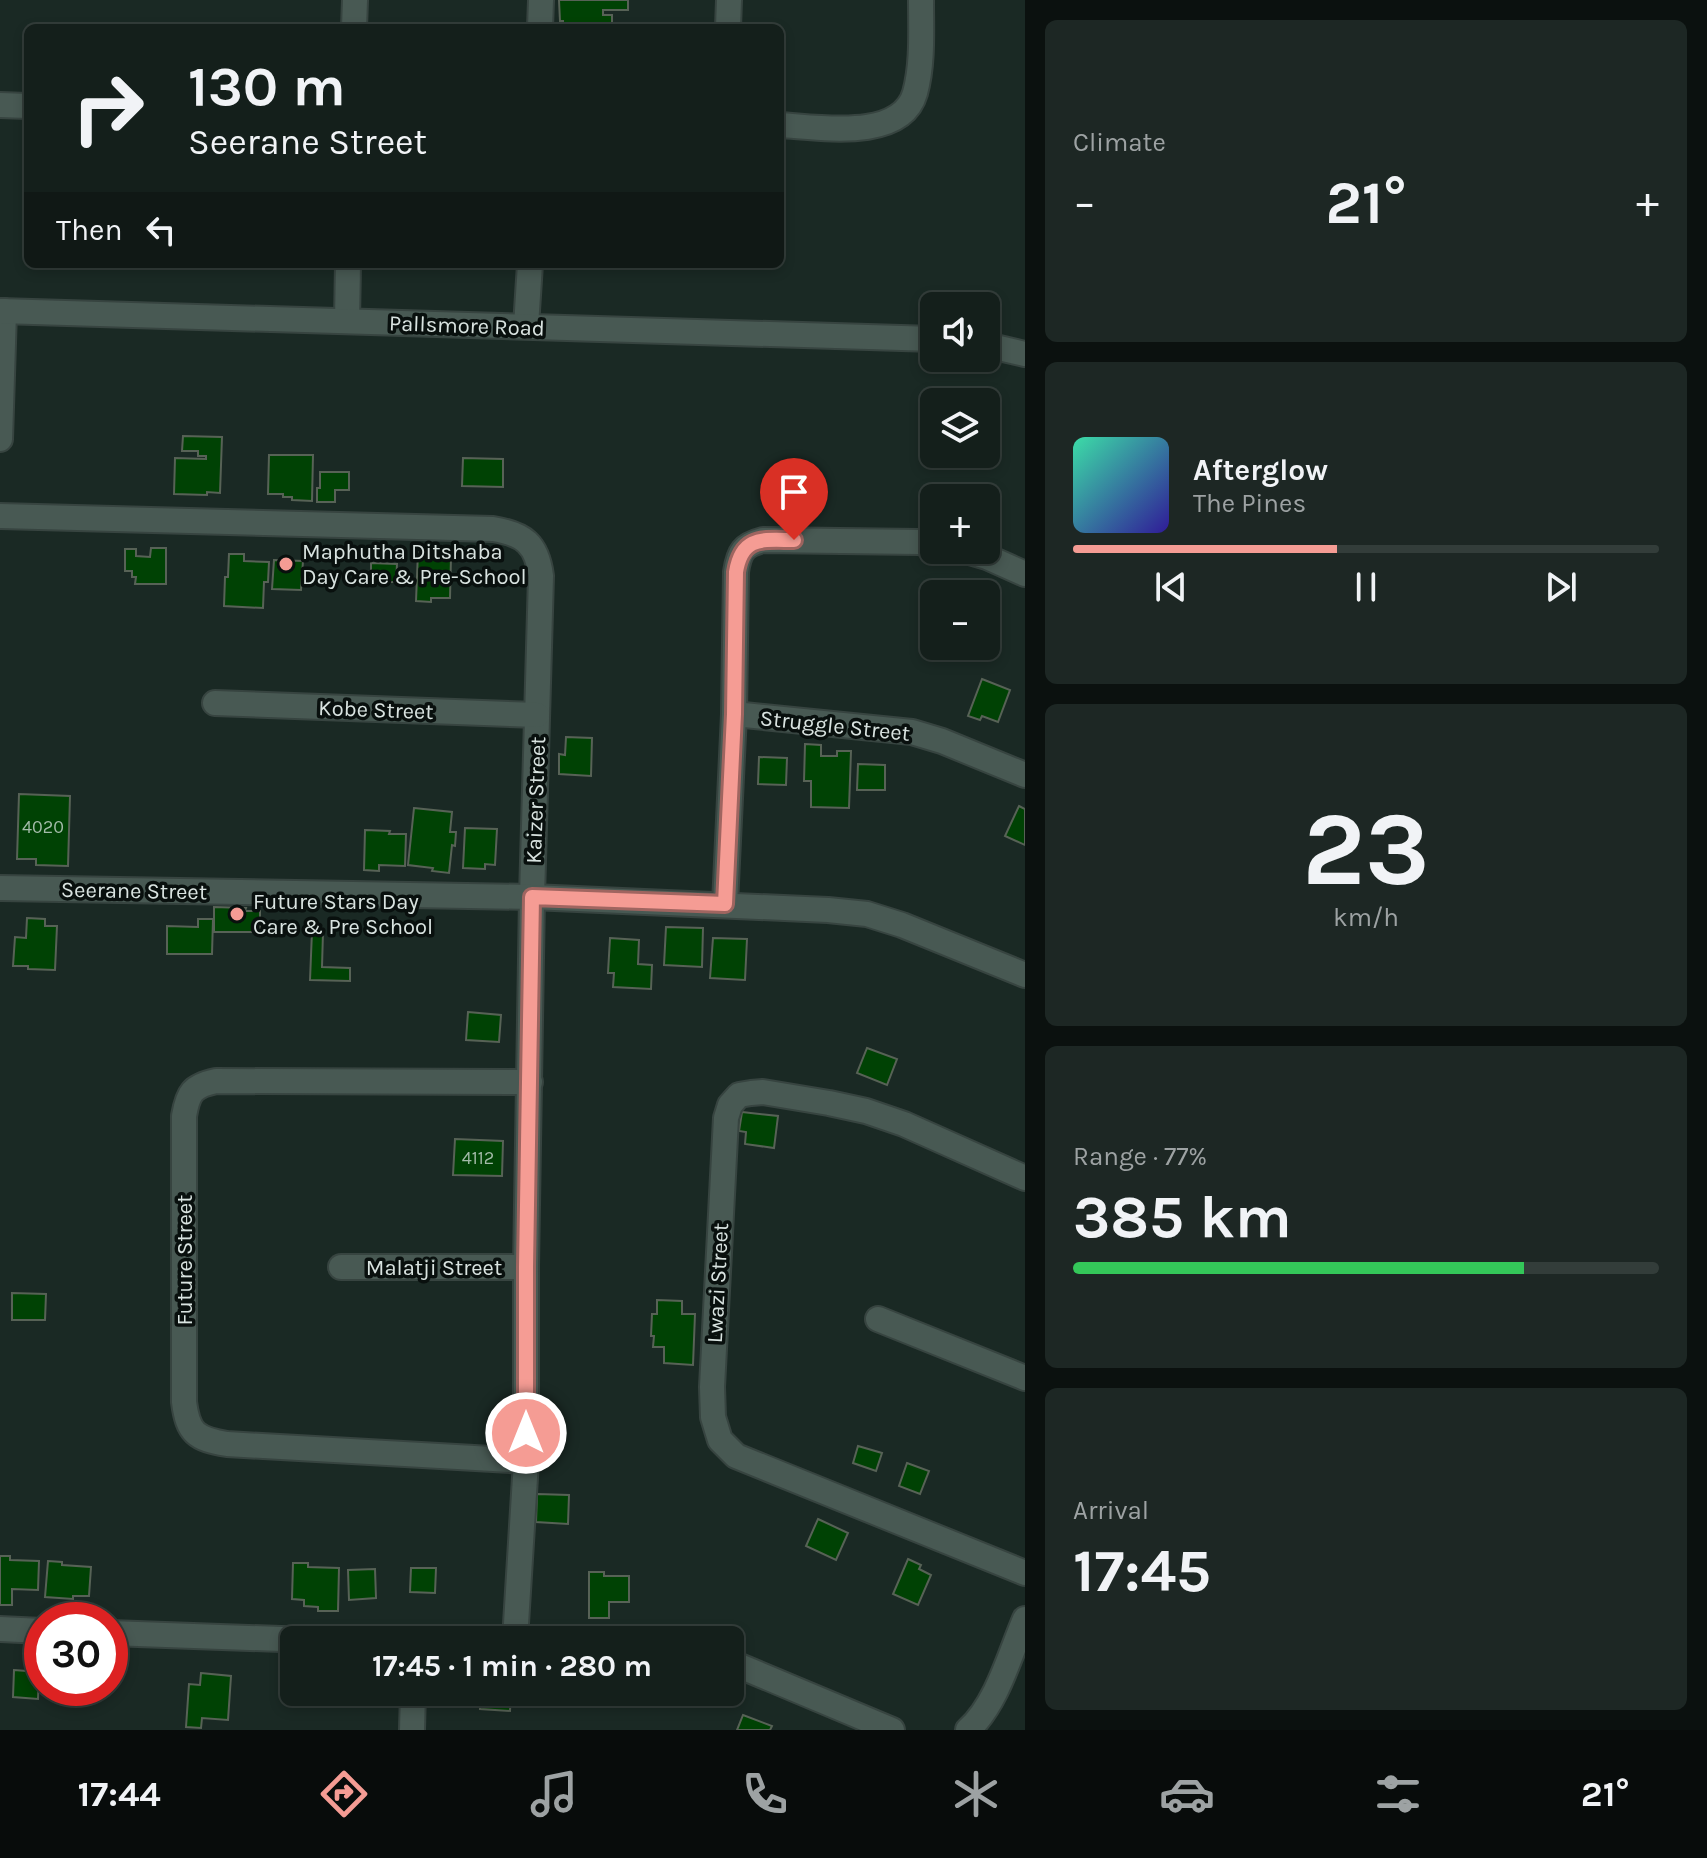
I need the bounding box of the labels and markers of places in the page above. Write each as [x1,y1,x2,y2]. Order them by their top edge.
pin [760,458,828,540]
place label: Maphutha Ditshaba Day Care & Pre-School [302,539,527,590]
marker: Maphutha Ditshaba Day Care & Pre-School [277,555,295,573]
place label: Future Stars Day Care & Pre School [253,889,433,940]
marker: Future Stars Day Care & Pre School [228,905,246,923]

